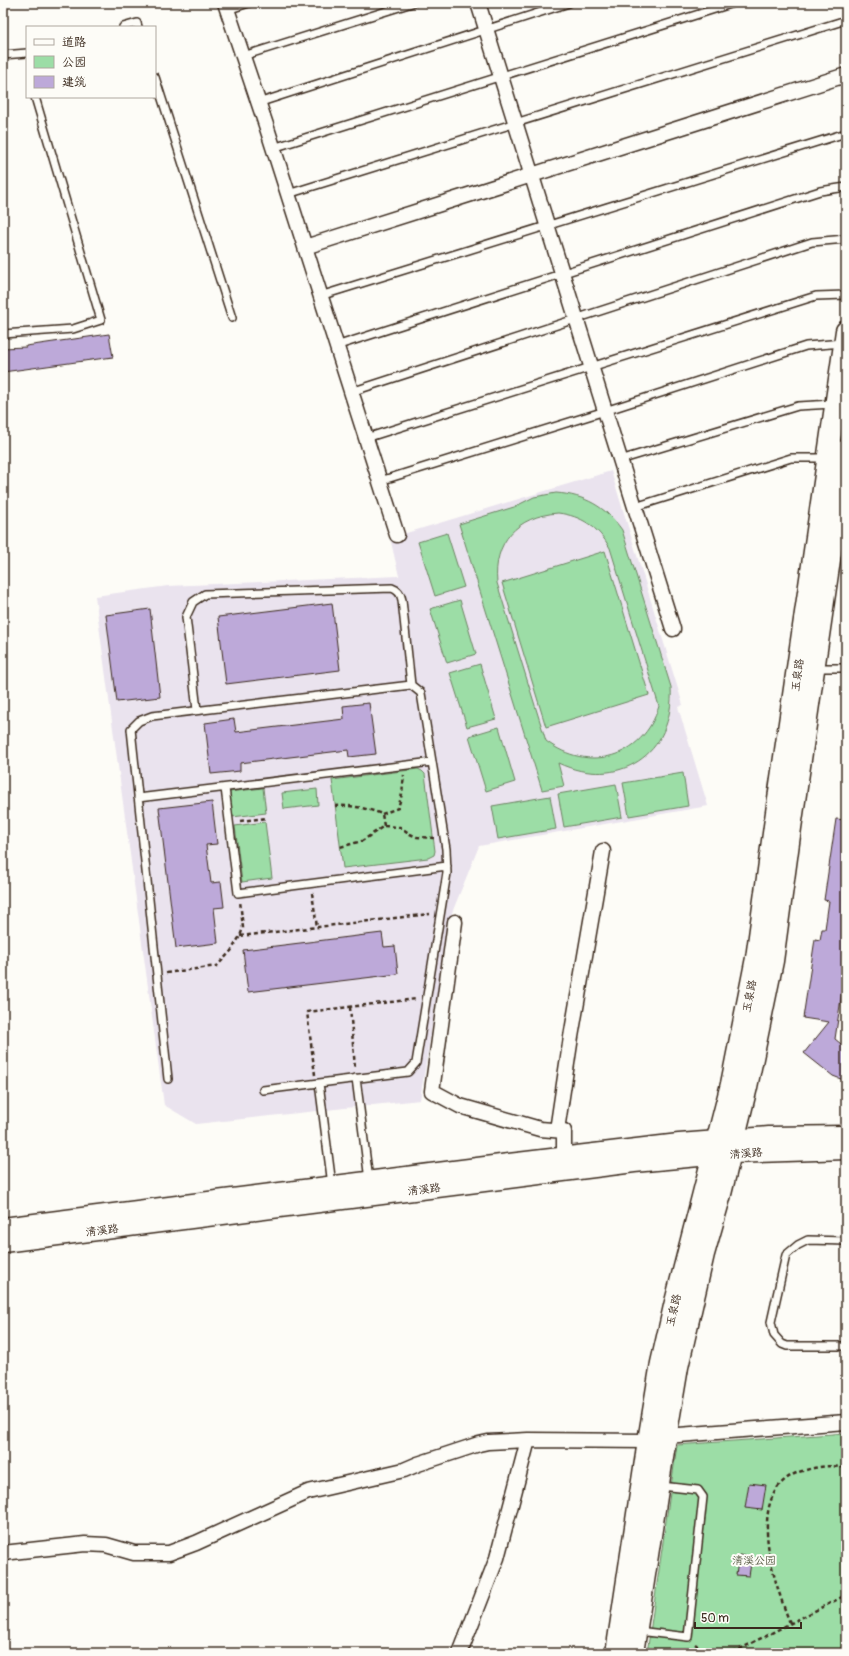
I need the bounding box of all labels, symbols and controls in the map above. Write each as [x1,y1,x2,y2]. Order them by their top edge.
legend [26,26,156,98]
text: 道路 [62,35,86,50]
text: 公园 [62,55,86,70]
text: 建筑 [62,75,86,90]
street label: 玉泉路 [789,658,806,692]
street label: 玉泉路 [740,979,759,1014]
street label: 清溪路 [729,1146,763,1161]
street label: 清溪路 [407,1181,441,1198]
street label: 清溪路 [85,1222,119,1239]
street label: 玉泉路 [663,1293,684,1328]
park label: 清溪公园 [732,1554,776,1567]
scale bar [695,1604,801,1630]
text: 50 m [701,1611,729,1626]

